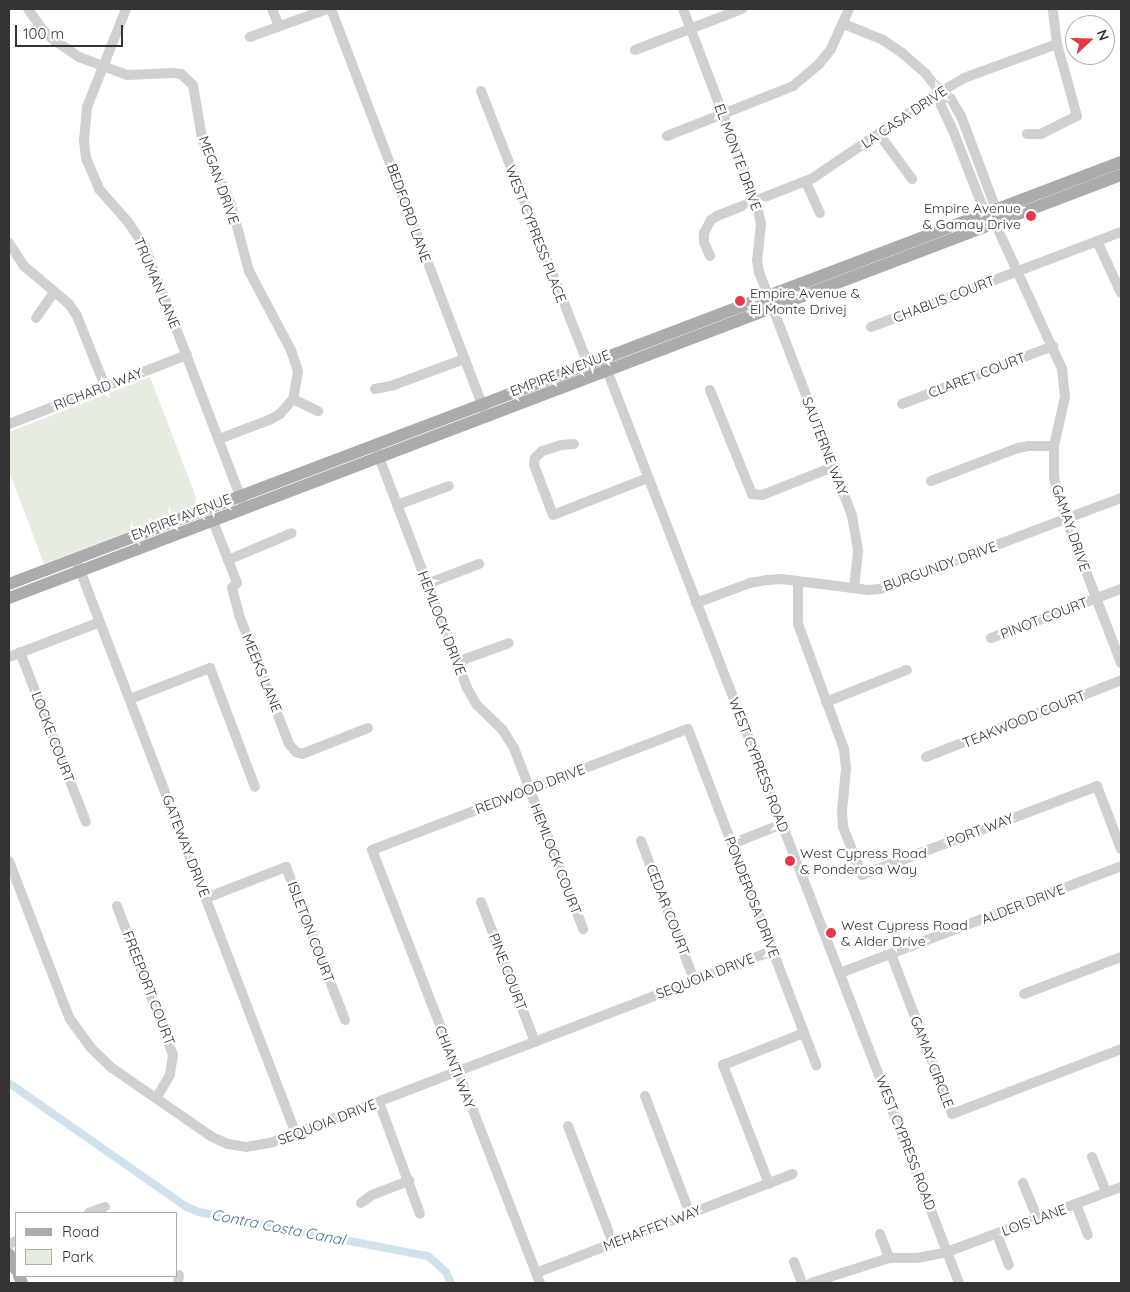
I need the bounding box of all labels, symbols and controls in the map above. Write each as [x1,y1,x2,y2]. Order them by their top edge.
scale bar [18,15,125,47]
north arrow [1065,15,1115,65]
text: 100 m [23,24,64,43]
text: N [1093,27,1113,43]
street label: LA CASA DRIVE [858,82,950,152]
street label: EL MONTE DRIVE [711,101,765,213]
street label: MEGAN DRIVE [195,134,243,226]
street label: BEDFORD LANE [383,161,435,265]
street label: WEST CYPRESS PLACE [502,163,570,305]
place label: Empire Avenue & Gamay Drive [923,200,1021,232]
marker: Empire Avenue & Gamay Drive [1025,210,1037,222]
street label: TRUMAN LANE [130,235,184,331]
street label: CHABLIS COURT [891,272,997,326]
place label: Empire Avenue & El Monte Drivej [750,285,860,318]
marker: Empire Avenue & El Monte Drivej [734,295,746,307]
street label: EMPIRE AVENUE [508,346,612,400]
street label: CLARET COURT [926,349,1028,401]
street label: RICHARD WAY [51,364,145,414]
street label: SAUTERNE WAY [799,394,851,498]
street label: GAMAY DRIVE [1048,482,1094,574]
street label: EMPIRE AVENUE [129,490,233,544]
street label: BURGUNDY DRIVE [881,538,999,594]
street label: HEMLOCK DRIVE [414,569,470,677]
street label: PINOT COURT [998,594,1090,642]
street label: MEEKS LANE [239,631,285,715]
street label: TEAKWOOD COURT [960,687,1088,751]
street label: LOCKE COURT [28,689,78,785]
street label: WEST CYPRESS ROAD [726,695,792,835]
street label: REDWOOD DRIVE [473,760,587,818]
street label: GATEWAY DRIVE [159,793,213,899]
street label: HEMLOCK COURT [527,801,585,917]
street label: PORT WAY [944,810,1016,850]
street label: PONDEROSA DRIVE [721,834,783,960]
place label: West Cypress Road & Ponderosa Way [800,845,927,878]
marker: West Cypress Road & Ponderosa Way [784,855,796,867]
street label: CEDAR COURT [643,862,693,958]
street label: ISLETON COURT [284,879,338,985]
street label: ALDER DRIVE [979,880,1067,928]
place label: West Cypress Road & Alder Drive [841,917,968,950]
marker: West Cypress Road & Alder Drive [825,927,837,939]
street label: FREEPORT COURT [119,928,179,1048]
street label: PINE COURT [486,931,530,1013]
street label: SEQUOIA DRIVE [653,950,757,1002]
street label: GAMAY CIRCLE [907,1014,957,1110]
street label: CHIANTI WAY [432,1023,478,1111]
street label: WEST CYPRESS ROAD [873,1073,939,1213]
street label: SEQUOIA DRIVE [275,1096,379,1148]
street label: LOIS LANE [999,1200,1069,1240]
street label: MEHAFFEY WAY [601,1202,703,1254]
water label: Contra Costa Canal [210,1205,346,1249]
legend [15,1212,178,1277]
text: Road [62,1222,99,1241]
text: Park [62,1247,94,1266]

